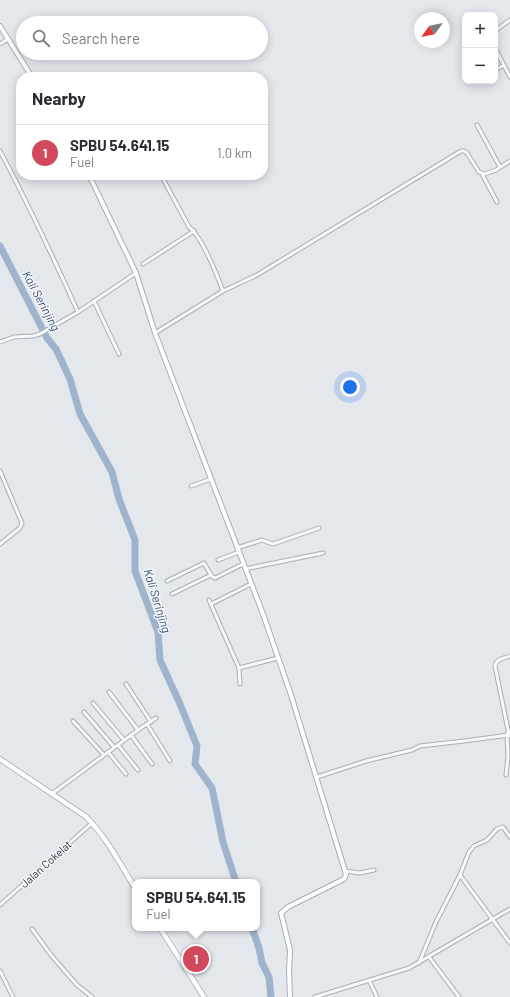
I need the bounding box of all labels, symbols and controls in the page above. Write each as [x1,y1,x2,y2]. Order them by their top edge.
north arrow [414,12,450,48]
map controls [462,12,498,84]
button: + [462,12,498,48]
search box [16,16,268,60]
icon: search [30,27,52,49]
text: Search here [62,29,140,47]
button: − [462,48,498,84]
text: Nearby [32,88,86,108]
text: SPBU 54.641.15 [70,136,169,154]
text: 1 [43,145,47,161]
text: 1.0 km [217,145,252,161]
text: Fuel [70,154,94,170]
water label: Kali Serinjing [20,268,64,333]
your location [340,377,360,397]
water label: Kali Serinjing [142,567,174,634]
street label: Jalan Cokelat [17,837,74,890]
popup [132,879,260,931]
text: SPBU 54.641.15 [146,888,246,906]
text: Fuel [146,906,170,922]
pin: 1 [183,944,209,974]

